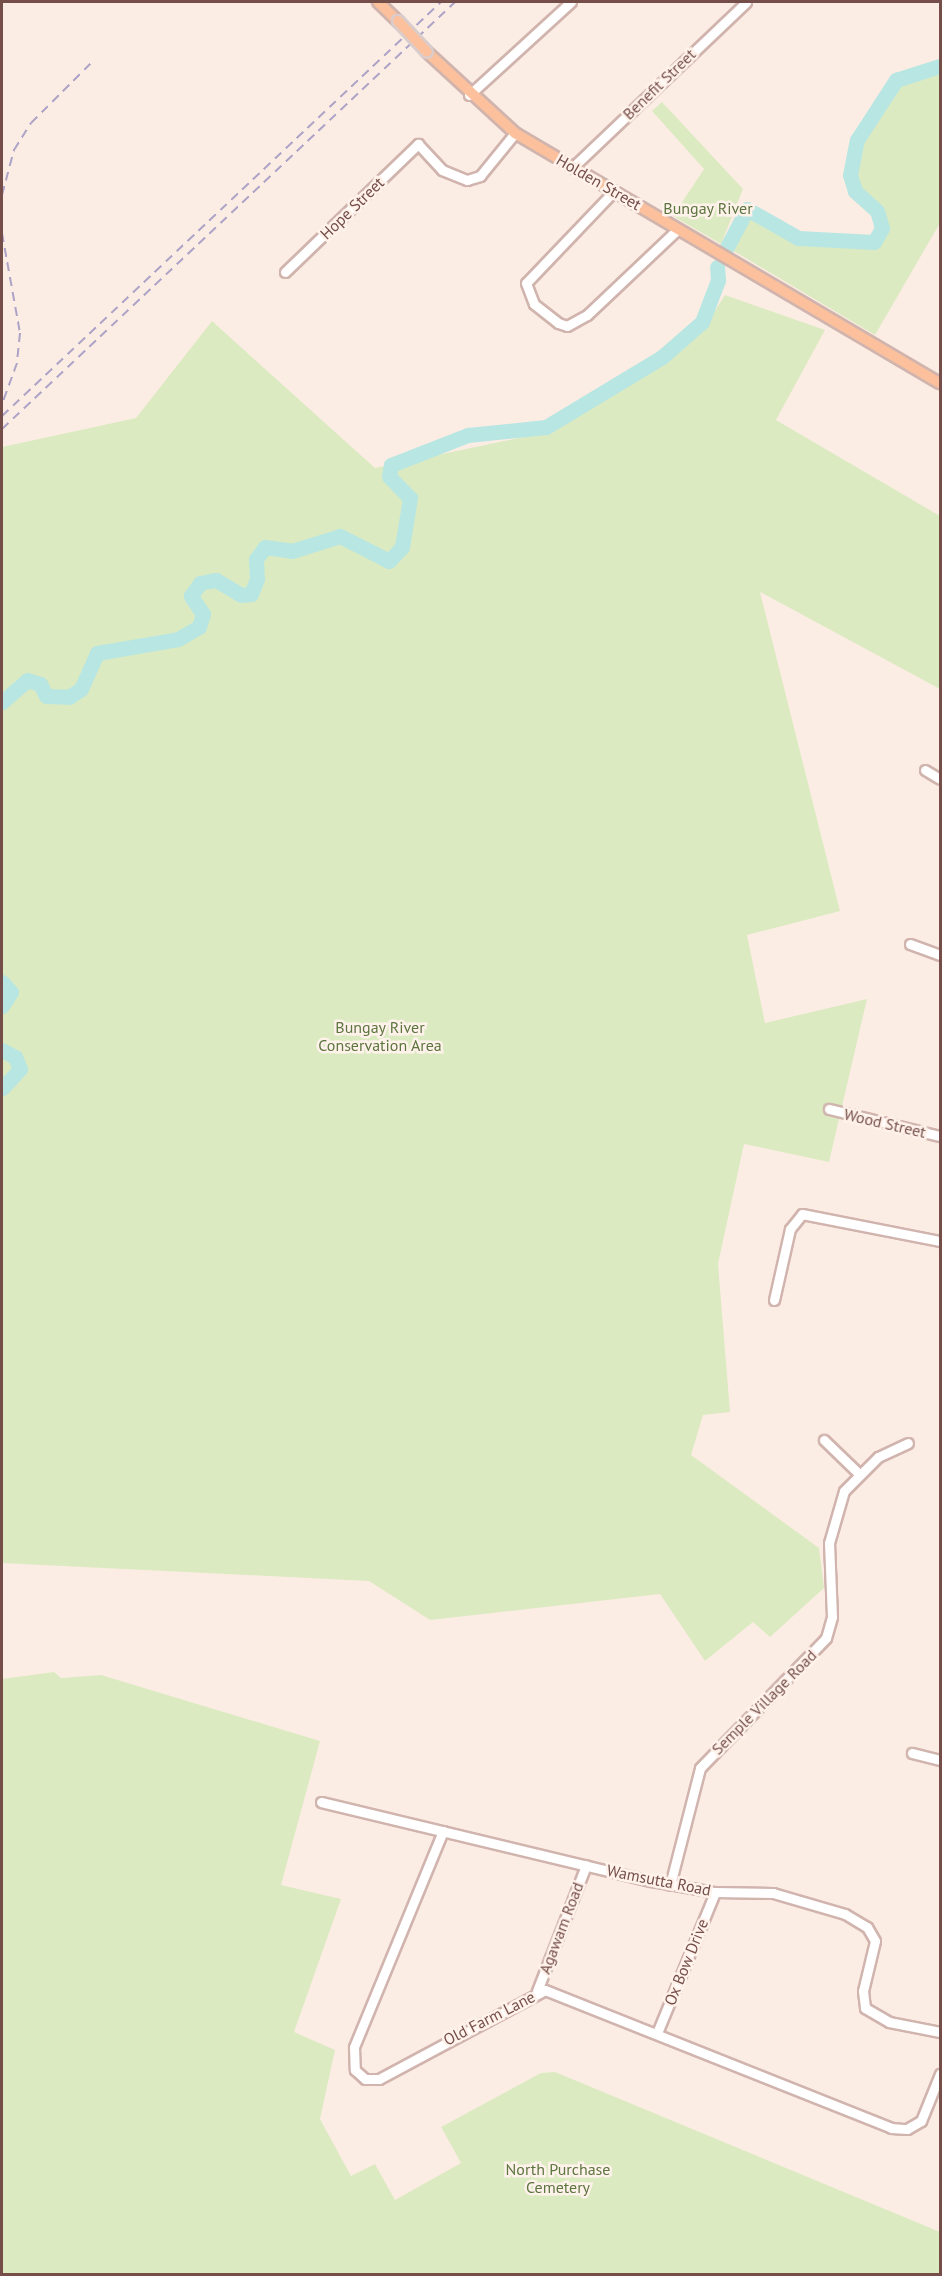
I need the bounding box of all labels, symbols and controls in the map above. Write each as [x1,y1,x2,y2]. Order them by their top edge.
street label: Benefit Street [619,45,699,123]
street label: Holden Street [553,150,645,214]
street label: Hope Street [316,173,388,243]
park label: Bungay River [663,198,753,218]
park label: Bungay River Conservation Area [318,1017,442,1055]
street label: Wood Street [842,1104,928,1142]
street label: Semple Village Road [707,1645,821,1759]
street label: Wamsutta Road [605,1860,713,1900]
street label: Agawam Road [535,1880,587,1976]
street label: Ox Bow Drive [660,1915,712,2009]
street label: Old Farm Lane [440,1987,538,2049]
park label: North Purchase Cemetery [506,2159,610,2197]

